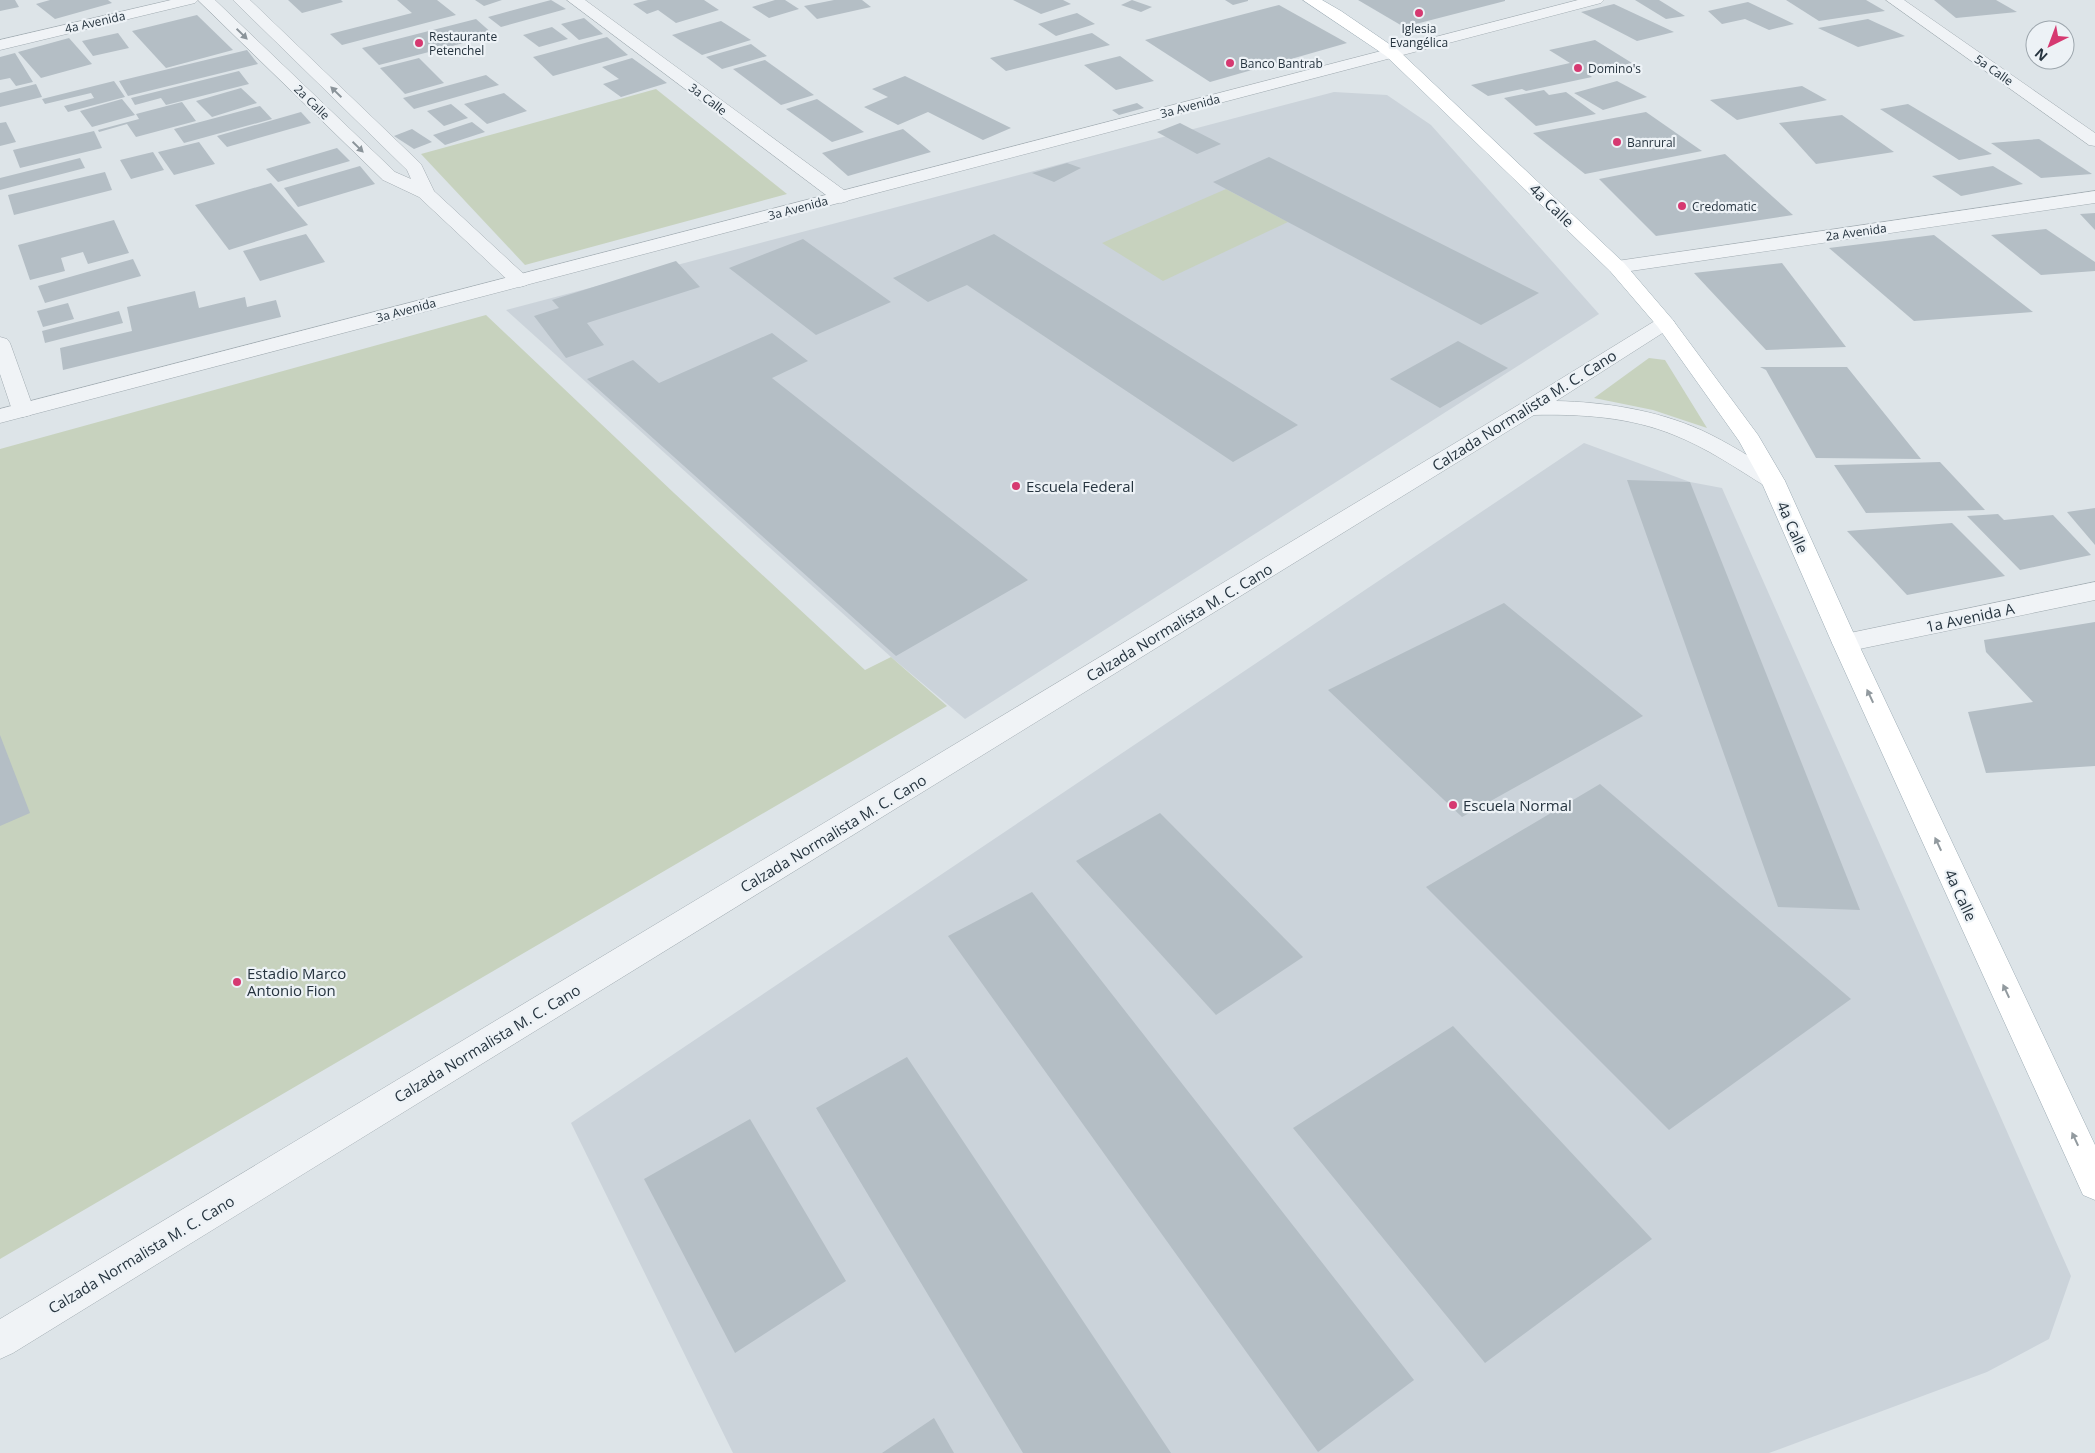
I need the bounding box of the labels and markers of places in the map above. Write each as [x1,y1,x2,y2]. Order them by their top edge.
marker: Iglesia Evangélica [1413,7,1425,19]
place label: Iglesia Evangélica [1390,20,1448,51]
place label: Restaurante Petenchel [429,28,497,59]
marker: Restaurante Petenchel [413,37,425,49]
place label: Banco Bantrab [1240,55,1323,72]
marker: Banco Bantrab [1224,57,1236,69]
place label: Domino's [1588,60,1641,77]
marker: Domino's [1572,62,1584,74]
place label: Banrural [1627,134,1676,151]
marker: Banrural [1611,136,1623,148]
place label: Credomatic [1692,198,1757,215]
marker: Credomatic [1676,200,1688,212]
place label: Escuela Federal [1026,476,1134,496]
marker: Escuela Federal [1010,480,1022,492]
place label: Escuela Normal [1463,795,1572,815]
marker: Escuela Normal [1447,799,1459,811]
place label: Estadio Marco Antonio Fion [247,963,346,1000]
marker: Estadio Marco Antonio Fion [231,976,243,988]

